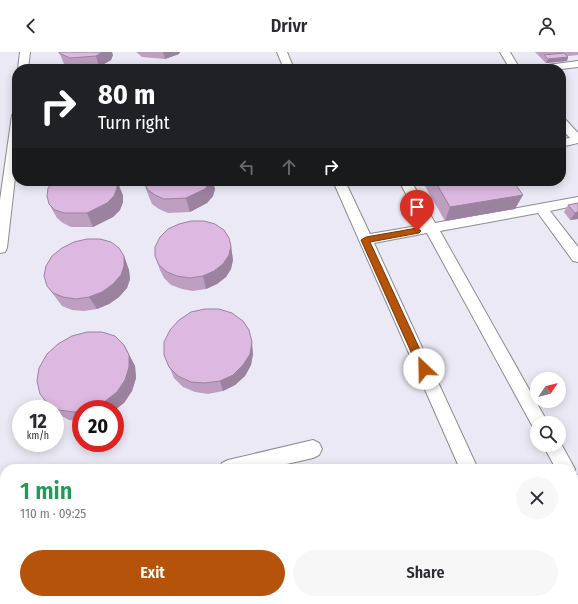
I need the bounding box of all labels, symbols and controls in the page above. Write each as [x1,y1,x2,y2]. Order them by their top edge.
icon: back [20,15,42,37]
text: Drivr [271,15,307,37]
icon: person [536,15,558,37]
text: 80 m [98,78,155,111]
icon: right [32,80,84,132]
text: Turn right [98,112,170,134]
icon: left [236,156,258,178]
icon: ahead [278,156,300,178]
icon: right [320,156,342,178]
pin [400,190,434,231]
icon: arrive [406,196,428,218]
position arrow [403,348,445,390]
north arrow [530,372,566,408]
map controls [530,372,566,452]
speed limit sign: 20 [72,400,124,452]
text: 12 [29,409,47,433]
button: search [530,416,566,452]
text: km/h [27,430,49,442]
text: 1 min [20,477,72,505]
button: close [516,477,558,519]
text: 110 m · 09:25 [20,506,86,521]
button: Exit [20,550,285,596]
button: Share [293,550,558,596]

